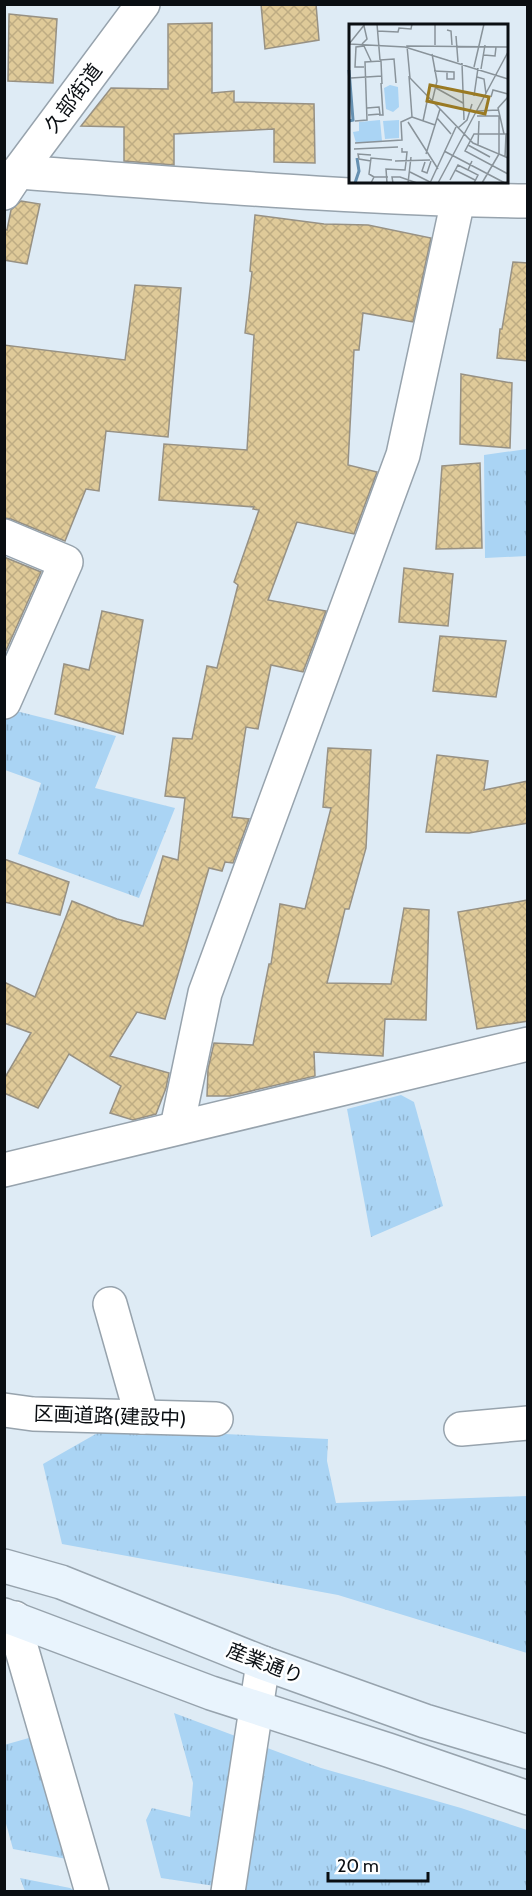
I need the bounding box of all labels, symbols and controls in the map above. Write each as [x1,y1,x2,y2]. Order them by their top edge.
inset map [349,24,508,183]
street label: 久部街道 [39,59,107,137]
street label: 区画道路(建設中) [33,1401,187,1431]
street label: 産業通り [223,1637,307,1689]
scale bar [328,1845,428,1883]
text: 20 m [337,1855,379,1877]

